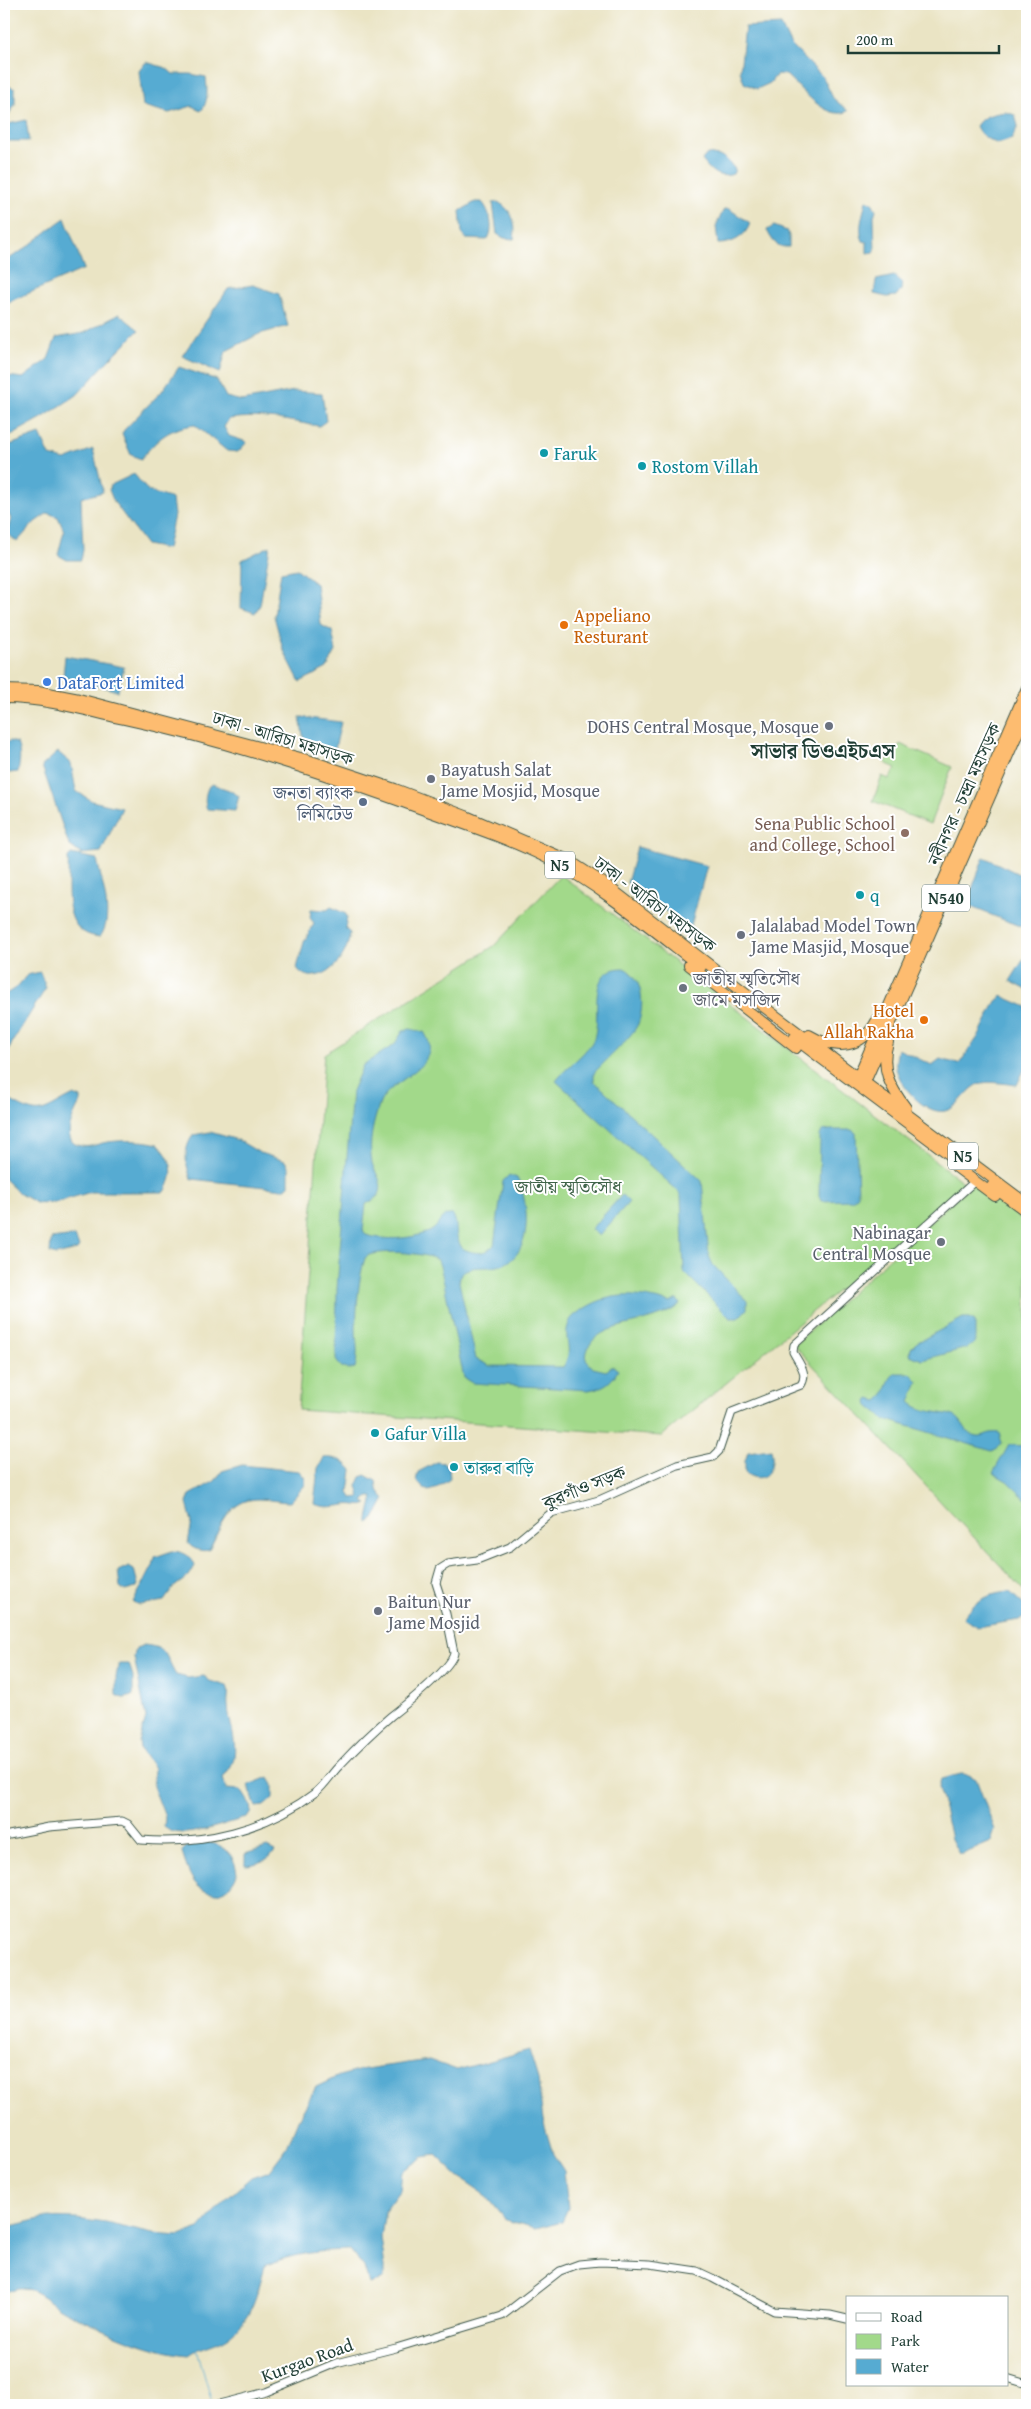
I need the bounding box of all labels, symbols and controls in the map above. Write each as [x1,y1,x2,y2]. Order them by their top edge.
scale bar [848,22,1000,54]
text: 200 m [856,29,894,50]
place label: Faruk [554,440,598,467]
marker: Faruk [538,447,550,459]
place label: Rostom Villah [652,453,758,480]
marker: Rostom Villah [636,460,648,472]
place label: Appeliano Resturant [574,602,651,650]
marker: Appeliano Resturant [558,619,570,631]
place label: DataFort Limited [57,669,185,696]
marker: DataFort Limited [41,676,53,688]
street label: ঢাকা - আরিচা মহাসড়ক [208,703,358,773]
place label: DOHS Central Mosque, Mosque [587,713,819,740]
street label: নবীনগর - চন্দ্রা মহাসড়ক [920,717,1008,870]
marker: DOHS Central Mosque, Mosque [823,720,835,732]
district label: সাভার ডিওএইচএস [750,736,896,765]
place label: Bayatush Salat Jame Mosjid, Mosque [439,756,600,804]
marker: Bayatush Salat Jame Mosjid, Mosque [425,773,437,785]
place label: জনতা ব্যাংক লিমিটেড [272,779,354,827]
marker: জনতা ব্যাংক লিমিটেড [357,796,369,808]
place label: Sena Public School and College, School [750,810,895,858]
marker: Sena Public School and College, School [899,827,911,839]
street label: ঢাকা - আরিচা মহাসড়ক [588,849,723,960]
road number: N5 [545,852,575,878]
place label: q [870,882,880,909]
road number: N540 [922,884,970,911]
marker: q [854,889,866,901]
place label: Jalalabad Model Town Jame Masjid, Mosque [749,912,916,960]
marker: Jalalabad Model Town Jame Masjid, Mosque [735,929,747,941]
place label: জাতীয় স্মৃতিসৌধ জামে মসজিদ [692,965,801,1013]
marker: জাতীয় স্মৃতিসৌধ জামে মসজিদ [677,982,689,994]
place label: Hotel Allah Rakha [824,997,914,1045]
marker: Hotel Allah Rakha [918,1014,930,1026]
road number: N5 [948,1142,978,1170]
park label: জাতীয় স্মৃতিসৌধ [514,1173,622,1200]
place label: Nabinagar Central Mosque [813,1219,932,1267]
marker: Nabinagar Central Mosque [935,1236,947,1248]
place label: Gafur Villa [385,1420,467,1447]
marker: Gafur Villa [369,1427,381,1439]
place label: তারুর বাড়ি [463,1454,535,1481]
street label: কুরগাঁও সড়ক [538,1458,631,1516]
marker: তারুর বাড়ি [448,1461,460,1473]
place label: Baitun Nur Jame Mosjid [386,1588,480,1636]
marker: Baitun Nur Jame Mosjid [372,1605,384,1617]
legend [846,2296,1008,2386]
text: Road [891,2306,922,2327]
text: Park [891,2330,920,2351]
street label: Kurgao Road [257,2331,357,2389]
text: Water [891,2356,929,2377]

